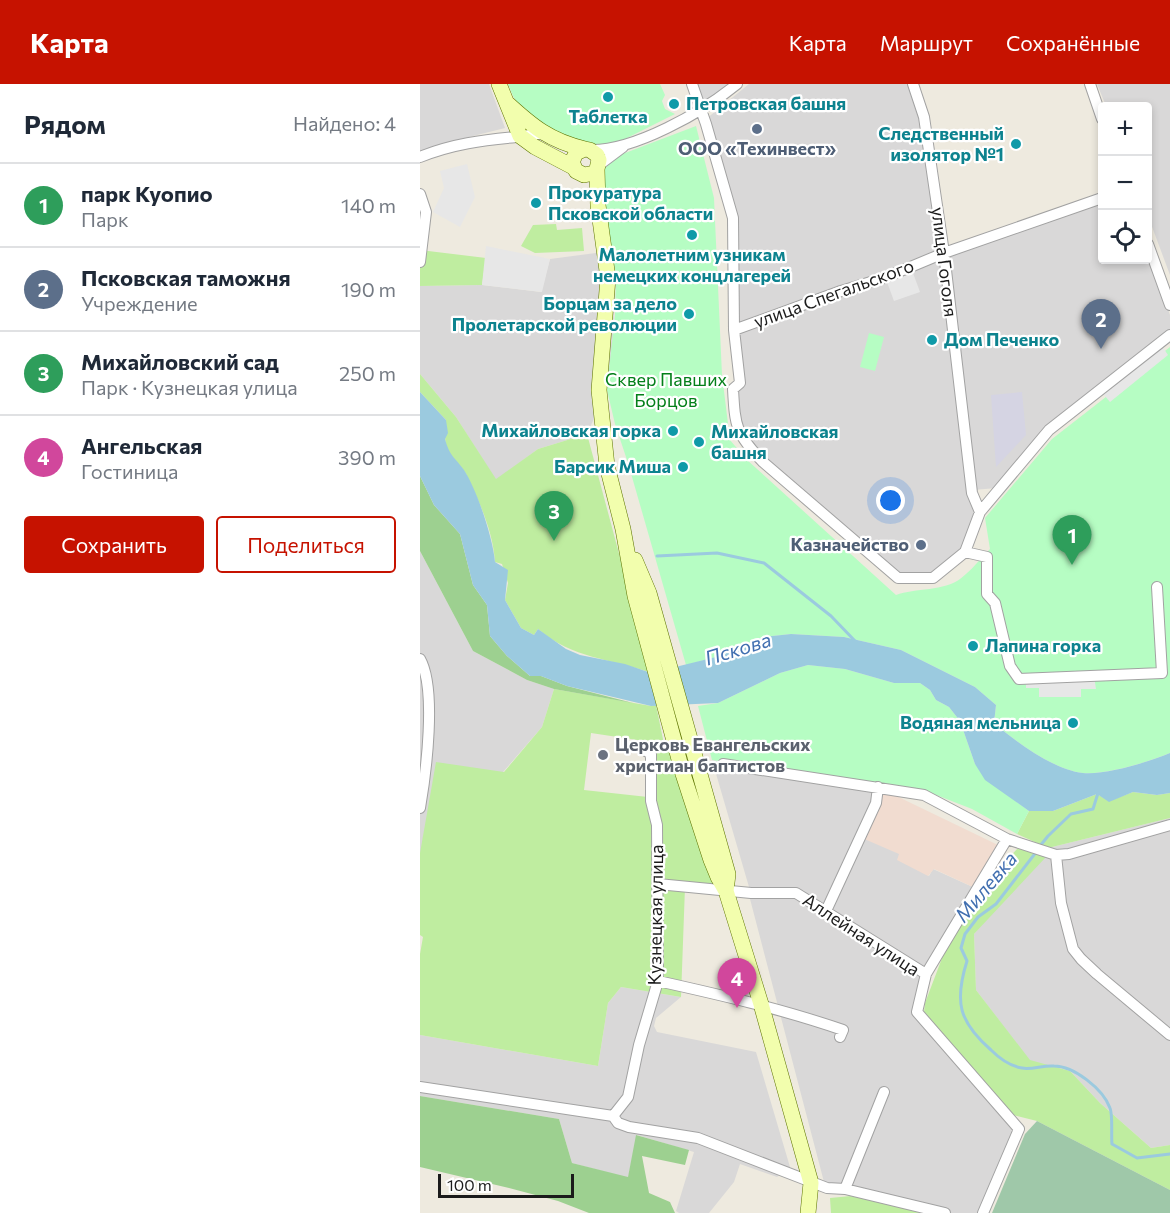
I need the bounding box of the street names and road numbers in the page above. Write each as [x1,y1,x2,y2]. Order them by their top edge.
street label: улица Гоголя [927,206,963,318]
street label: улица Спегальского [750,254,917,332]
street label: Кузнецкая улица [643,844,667,986]
street label: Аллейная улица [799,888,924,980]

